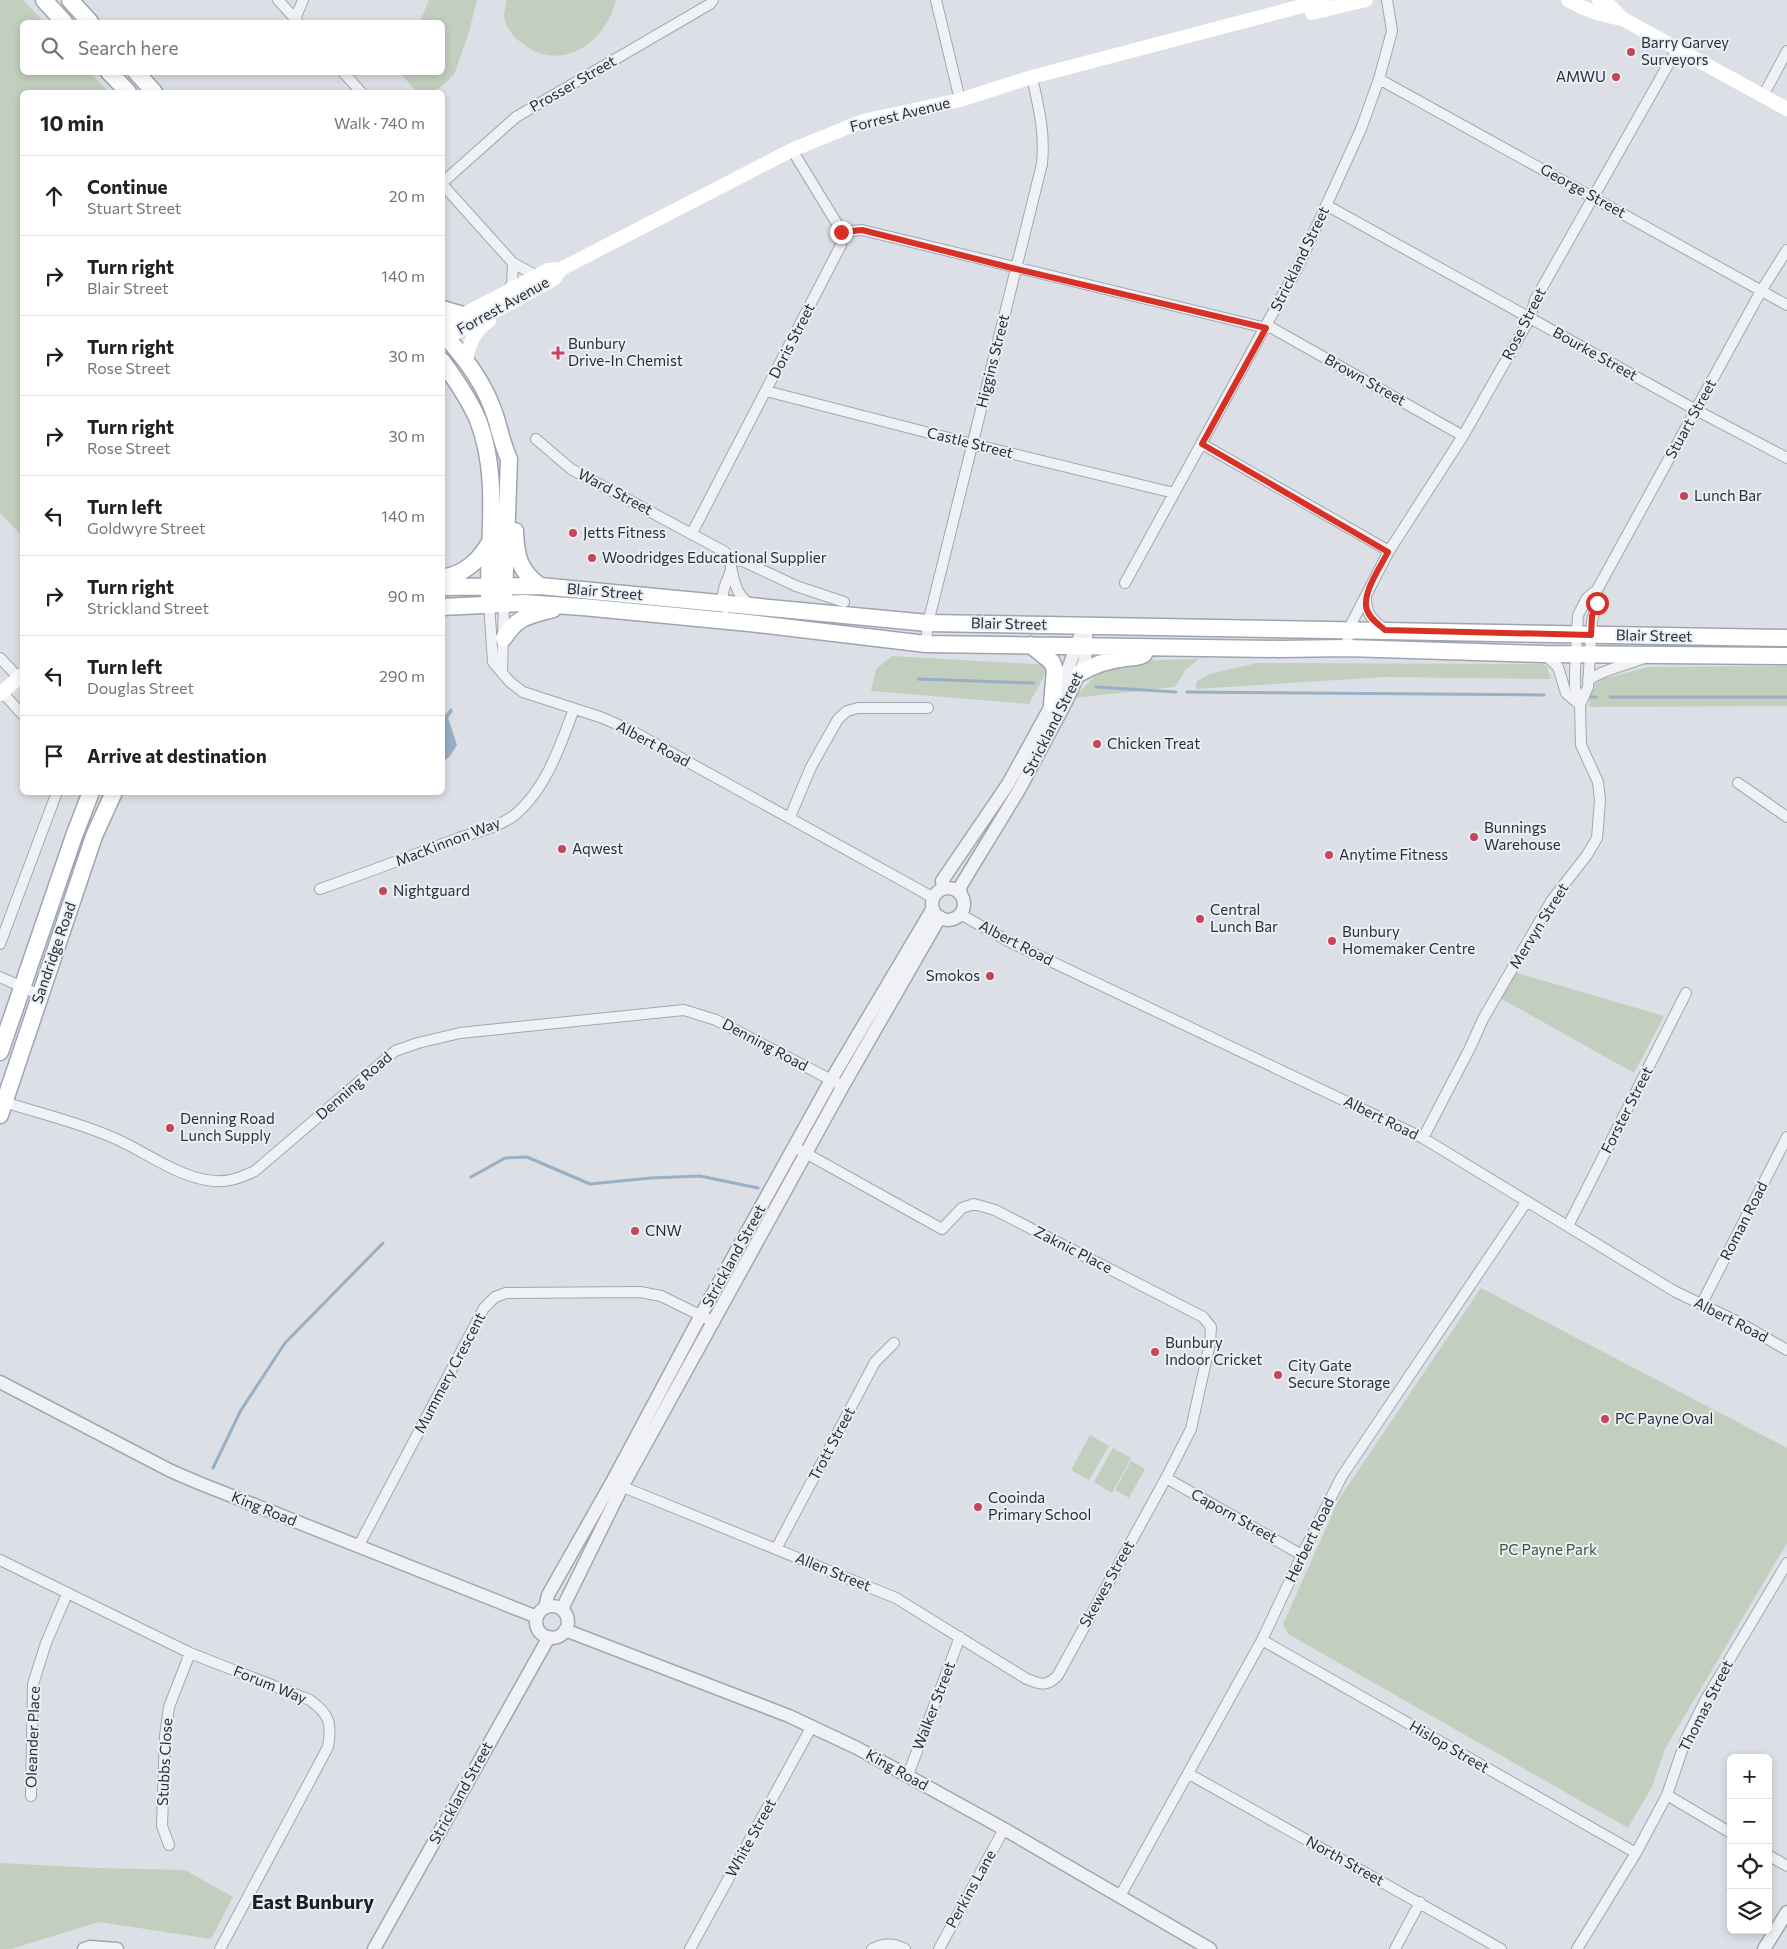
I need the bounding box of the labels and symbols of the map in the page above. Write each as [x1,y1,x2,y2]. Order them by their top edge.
place label: Barry Garvey Surveyors [1641,33,1729,68]
marker: Barry Garvey Surveyors [1625,46,1637,58]
street label: Prosser Street [526,51,619,115]
place label: AMWU [1556,67,1606,85]
marker: AMWU [1610,71,1622,83]
street label: Forrest Avenue [848,93,952,135]
street label: George Street [1538,159,1629,221]
street label: Strickland Street [1266,203,1332,314]
route end [830,221,853,244]
street label: Forrest Avenue [453,272,552,338]
street label: Rose Street [1497,285,1549,363]
street label: Doris Street [764,300,818,381]
street label: Higgins Street [972,312,1012,409]
street label: Bourke Street [1550,322,1641,384]
place label: Bunbury Drive-In Chemist [568,334,683,369]
marker: Bunbury Drive-In Chemist [552,347,564,359]
street label: Brown Street [1322,349,1409,409]
street label: Stuart Street [1661,375,1719,462]
street label: Castle Street [925,423,1015,461]
street label: Ward Street [575,464,656,518]
place label: Lunch Bar [1694,486,1762,504]
marker: Lunch Bar [1678,490,1690,502]
place label: Jetts Fitness [583,523,666,541]
marker: Jetts Fitness [567,527,579,539]
place label: Woodridges Educational Supplier [602,548,827,566]
marker: Woodridges Educational Supplier [586,552,598,564]
street label: Blair Street [566,579,644,603]
route start [1586,592,1609,615]
street label: Blair Street [971,613,1047,633]
street label: Blair Street [1616,625,1692,645]
street label: Strickland Street [1018,669,1086,779]
street label: Albert Road [613,716,693,770]
place label: Chicken Treat [1107,734,1200,752]
marker: Chicken Treat [1091,738,1103,750]
street label: MacKinnon Way [393,813,503,869]
place label: Bunnings Warehouse [1484,818,1561,853]
marker: Bunnings Warehouse [1468,831,1480,843]
place label: Aqwest [572,839,623,857]
marker: Aqwest [556,843,568,855]
place label: Anytime Fitness [1339,845,1448,863]
marker: Anytime Fitness [1323,849,1335,861]
street label: Mervyn Street [1505,879,1572,972]
place label: Nightguard [393,881,470,899]
marker: Nightguard [377,885,389,897]
street label: Sandridge Road [27,900,79,1006]
place label: Central Lunch Bar [1210,900,1278,935]
marker: Central Lunch Bar [1194,913,1206,925]
street label: Albert Road [976,916,1057,969]
place label: Bunbury Homemaker Centre [1342,922,1475,957]
marker: Bunbury Homemaker Centre [1326,935,1338,947]
place label: Smokos [926,966,980,984]
marker: Smokos [984,970,996,982]
street label: Denning Road [719,1014,811,1074]
street label: Denning Road [312,1047,395,1123]
street label: Forster Street [1597,1063,1656,1156]
street label: Albert Road [1341,1091,1422,1143]
place label: Denning Road Lunch Supply [180,1109,275,1144]
marker: Denning Road Lunch Supply [164,1122,176,1134]
street label: Roman Road [1716,1178,1771,1263]
street label: Strickland Street [698,1201,769,1310]
place label: CNW [645,1221,682,1239]
street label: Zaknic Place [1031,1222,1116,1277]
marker: CNW [629,1225,641,1237]
street label: Albert Road [1691,1293,1772,1346]
street label: Mummery Crescent [410,1309,489,1436]
place label: Bunbury Indoor Cricket [1165,1333,1263,1368]
marker: Bunbury Indoor Cricket [1149,1346,1161,1358]
place label: City Gate Secure Storage [1288,1356,1390,1391]
marker: City Gate Secure Storage [1272,1369,1284,1381]
street label: Trott Street [804,1404,858,1483]
place label: PC Payne Oval [1615,1409,1713,1427]
marker: PC Payne Oval [1599,1413,1611,1425]
street label: Caporn Street [1188,1484,1281,1546]
street label: King Road [229,1487,300,1529]
place label: Cooinda Primary School [988,1488,1091,1523]
street label: Herbert Road [1281,1494,1337,1585]
marker: Cooinda Primary School [972,1501,984,1513]
street label: Skewes Street [1075,1537,1137,1630]
park label: PC Payne Park [1499,1540,1597,1558]
street label: Allen Street [793,1548,874,1594]
street label: Thomas Street [1674,1657,1736,1754]
street label: Walker Street [908,1659,958,1752]
street label: Forum Way [231,1661,310,1707]
street label: Oleander Place [21,1685,43,1788]
street label: Hislop Street [1407,1716,1492,1776]
street label: Stubbs Close [153,1717,175,1806]
street label: Strickland Street [425,1738,496,1847]
street label: King Road [863,1745,932,1794]
street label: White Street [721,1795,779,1880]
street label: North Street [1303,1831,1388,1889]
street label: Perkins Lane [941,1846,999,1931]
district label: East Bunbury [252,1889,374,1913]

